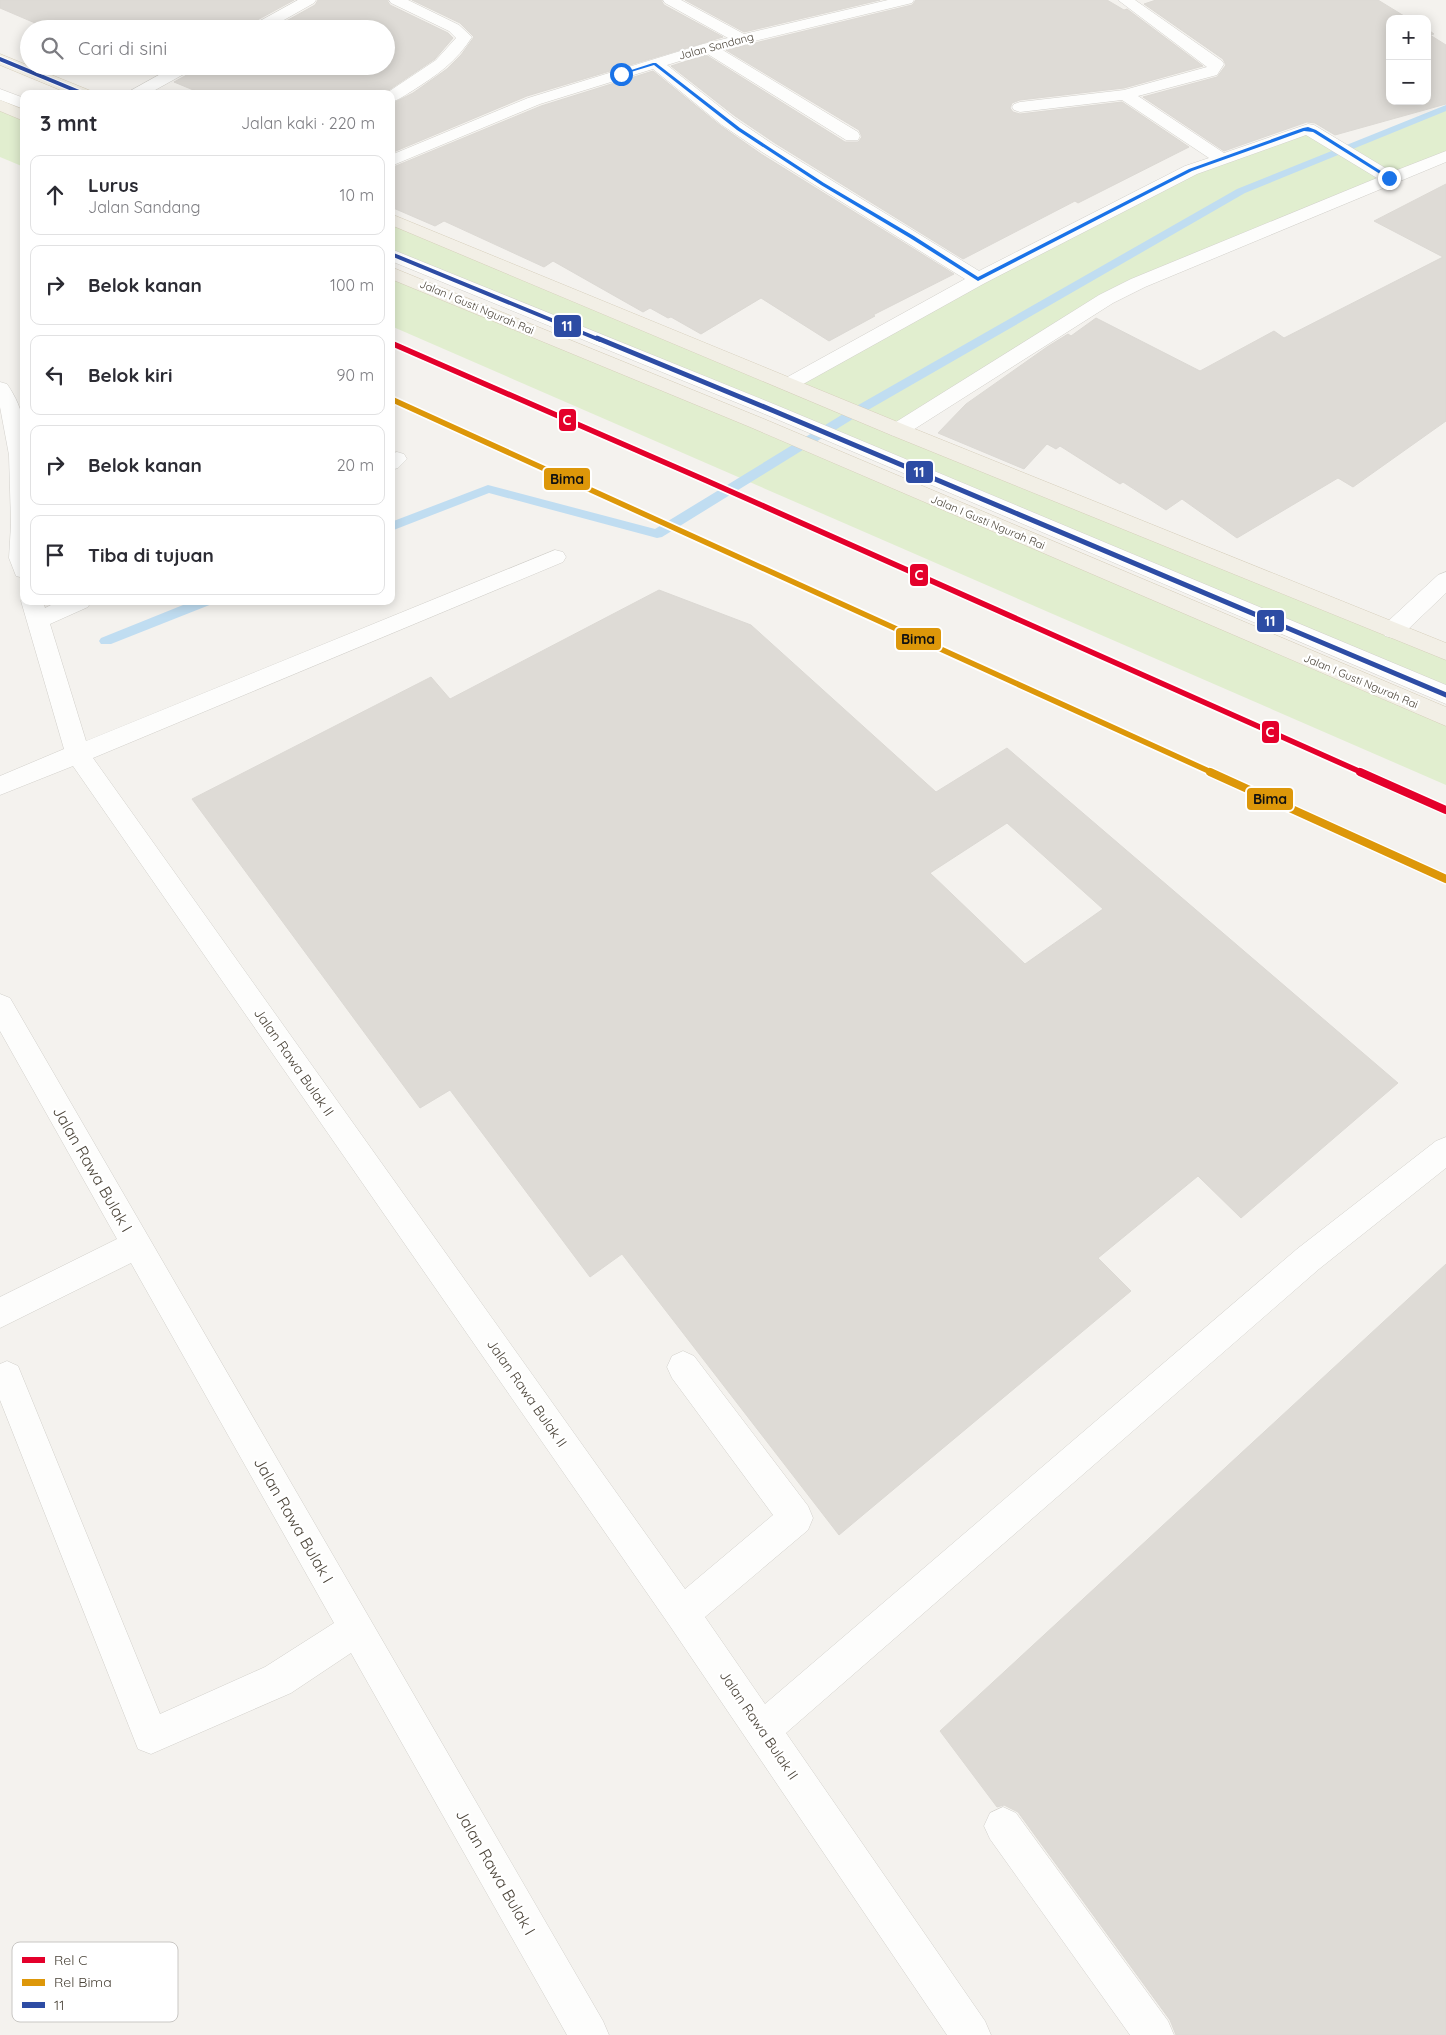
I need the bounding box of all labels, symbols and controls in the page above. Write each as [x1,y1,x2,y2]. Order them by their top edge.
map controls [1386,15,1431,105]
button: + [1386,15,1431,60]
search box [20,20,395,75]
street label: Jalan Sandang [677,29,755,63]
icon: search [38,34,66,62]
text: Cari di sini [78,36,167,60]
button: − [1386,60,1431,105]
route start [610,63,633,86]
text: 3 mnt [40,110,98,136]
text: Jalan kaki · 220 m [241,113,375,133]
route end [1378,167,1401,190]
text: Lurus [88,173,138,197]
icon: ahead [41,181,69,209]
text: 10 m [340,185,374,205]
text: Jalan Sandang [88,197,200,217]
icon: right [41,271,69,299]
text: Belok kanan [88,273,202,297]
text: 100 m [330,275,374,295]
street label: Jalan I Gusti Ngurah Rai [418,277,536,337]
line badge: 11 [553,314,582,338]
text: 11 [562,317,572,335]
icon: left [41,361,69,389]
text: Belok kiri [88,363,173,387]
text: 90 m [337,365,374,385]
line badge: C [558,408,577,432]
text: C [563,411,572,429]
icon: right [41,451,69,479]
text: Belok kanan [88,453,202,477]
text: 20 m [337,455,374,475]
line badge: 11 [905,460,934,484]
text: 11 [914,463,924,481]
line badge: Bima [543,467,591,491]
text: Bima [550,470,584,488]
street label: Jalan I Gusti Ngurah Rai [929,492,1047,552]
icon: arrive [41,541,69,569]
text: Tiba di tujuan [88,543,214,567]
line badge: C [909,563,929,587]
text: C [915,566,924,584]
line badge: 11 [1256,609,1285,633]
text: 11 [1265,612,1275,630]
line badge: Bima [895,627,942,651]
text: Bima [901,630,935,648]
street label: Jalan I Gusti Ngurah Rai [1302,651,1420,711]
line badge: C [1261,720,1280,744]
text: C [1266,723,1275,741]
line badge: Bima [1246,787,1294,811]
text: Bima [1253,790,1287,808]
street label: Jalan Rawa Bulak II [250,1004,338,1120]
street label: Jalan Rawa Bulak I [49,1102,137,1236]
street label: Jalan Rawa Bulak II [483,1335,571,1451]
street label: Jalan Rawa Bulak I [250,1453,338,1587]
street label: Jalan Rawa Bulak II [716,1667,802,1783]
street label: Jalan Rawa Bulak I [452,1805,540,1939]
legend [12,1942,178,2022]
text: Rel C [54,1951,87,1969]
text: Rel Bima [54,1973,112,1991]
text: 11 [54,1996,64,2014]

